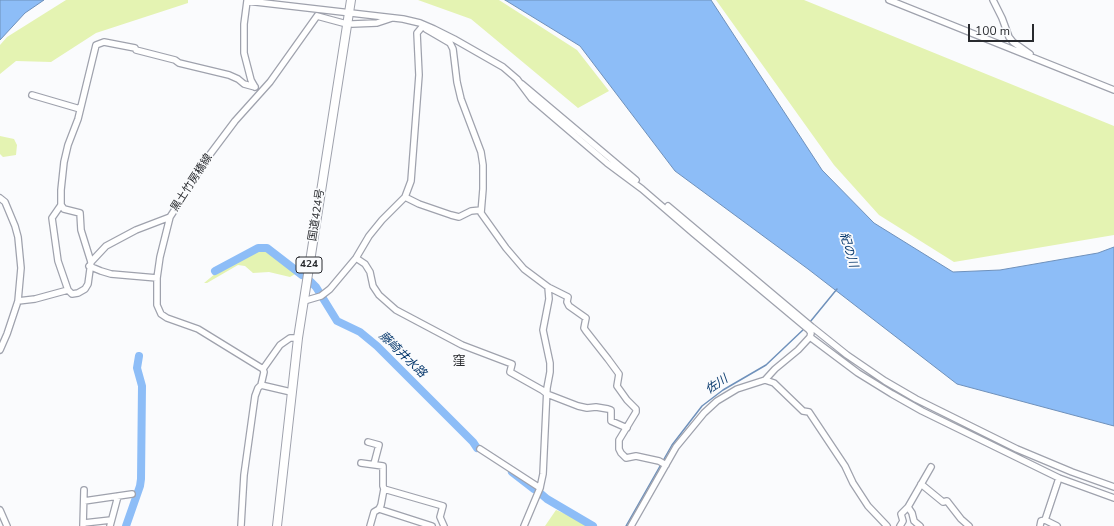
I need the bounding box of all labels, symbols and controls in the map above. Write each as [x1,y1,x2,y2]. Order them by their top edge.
scale bar [970,16,1036,42]
text: 100 m [975,23,1010,39]
street label: 黒土竹房橋線 [168,152,216,214]
street label: 国道424号 [306,188,328,242]
water label: 紀の川 [836,231,860,269]
road number: 424 [296,257,322,273]
water label: 藤崎井水路 [375,329,429,381]
district label: 窪 [453,354,465,370]
water label: 佐川 [703,372,731,398]

